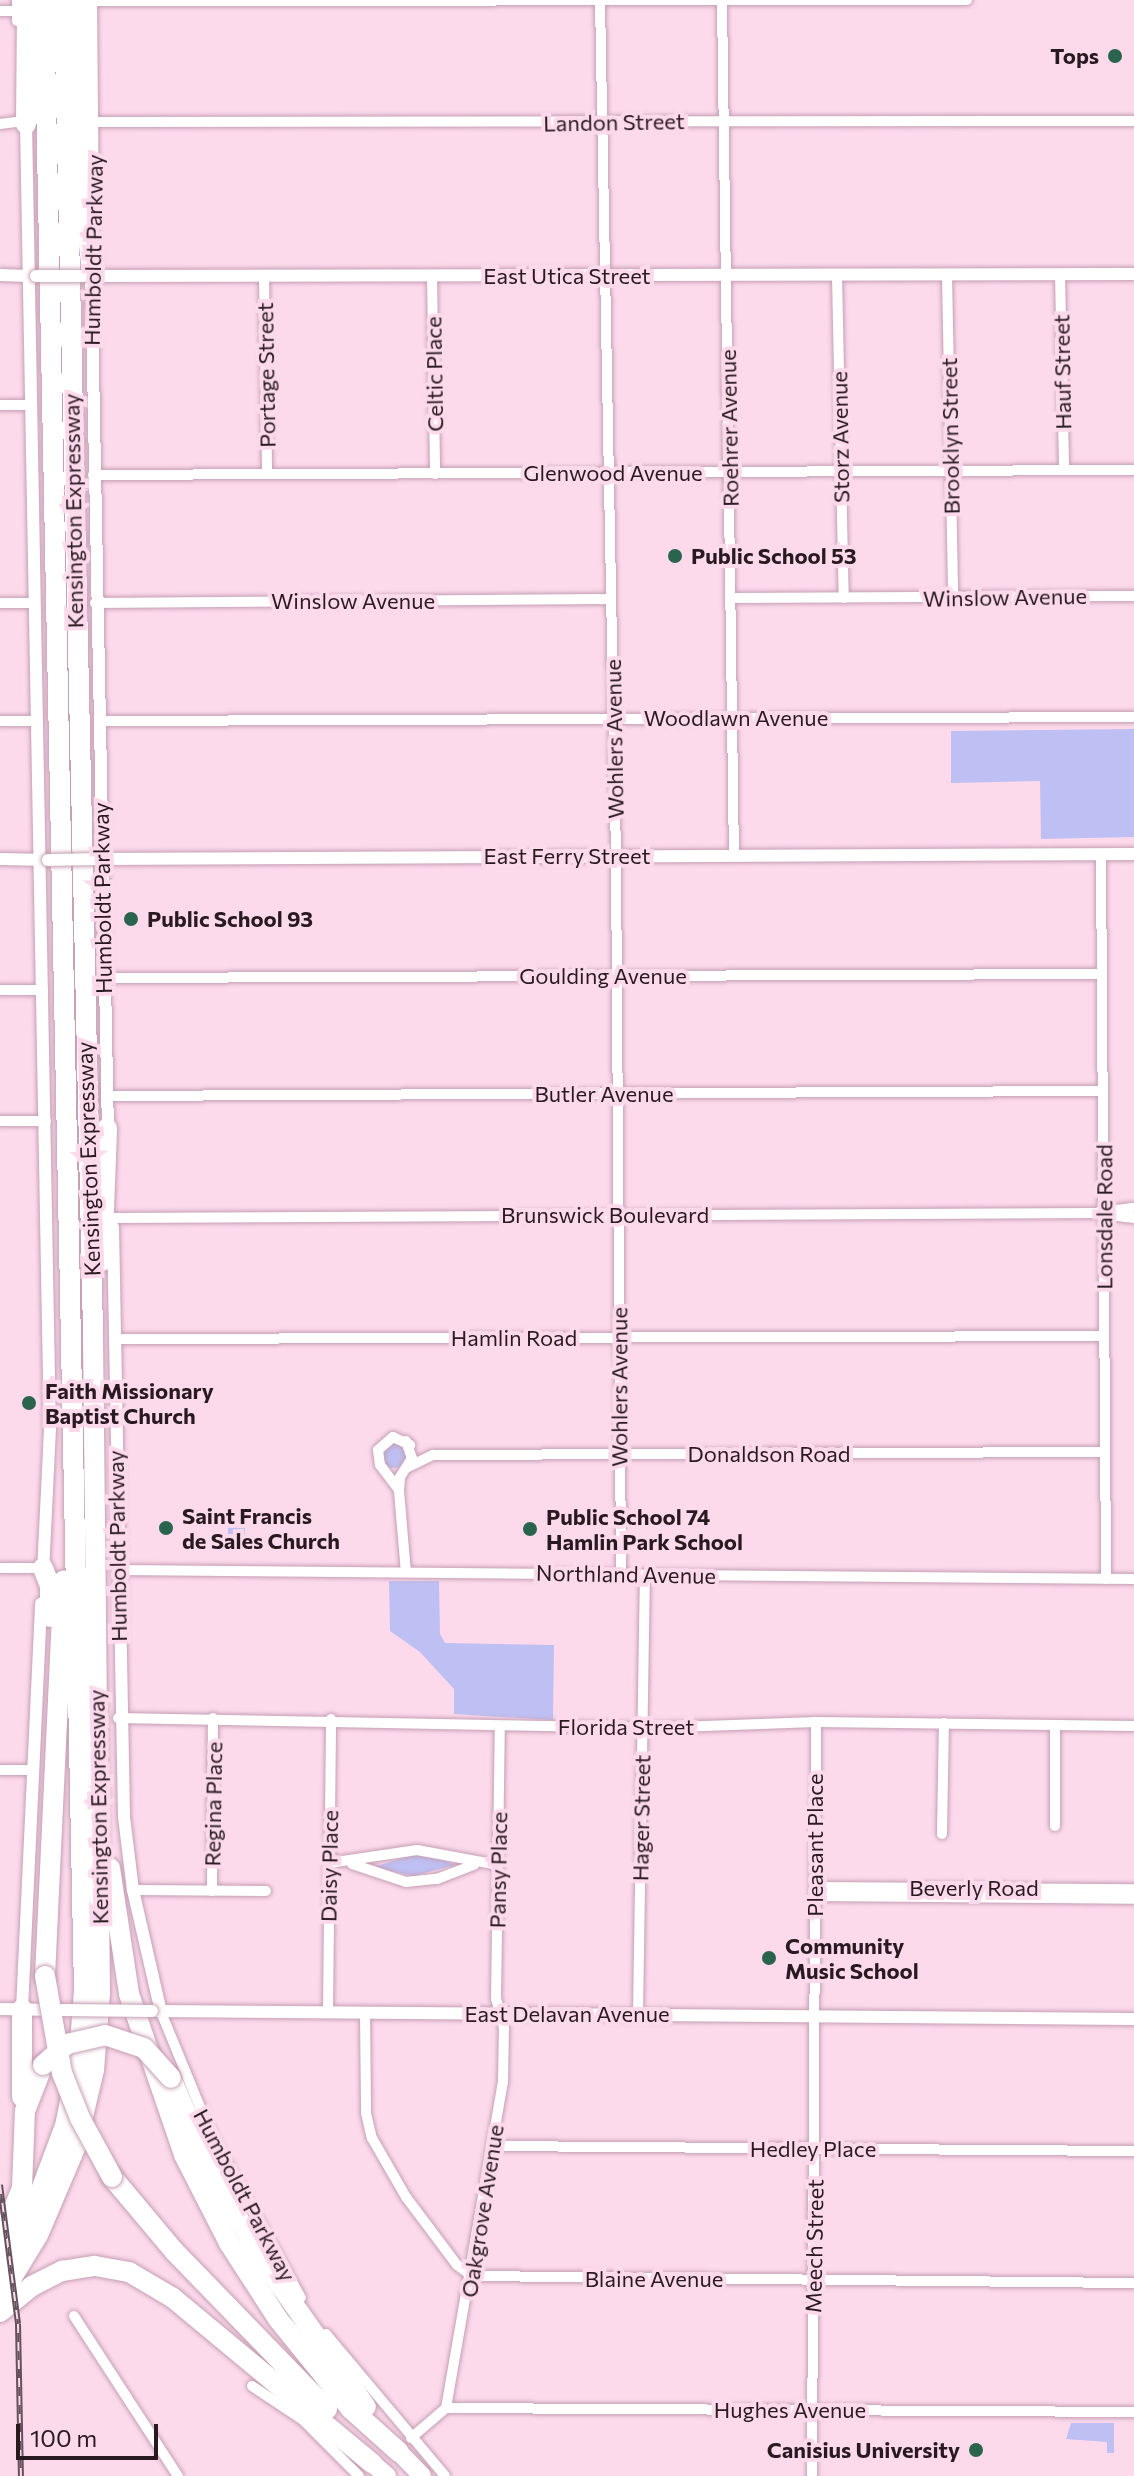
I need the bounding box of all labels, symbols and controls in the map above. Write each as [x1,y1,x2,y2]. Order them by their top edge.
place label: Tops [1050,43,1099,69]
marker: Tops [1106,47,1124,65]
street label: Landon Street [543,108,685,136]
street label: Humboldt Parkway [78,154,108,346]
street label: East Utica Street [483,263,651,289]
street label: Portage Street [252,302,280,448]
street label: Hauf Street [1048,314,1076,430]
street label: Celtic Place [420,316,448,432]
street label: Roehrer Avenue [714,349,744,507]
street label: Brooklyn Street [935,357,965,515]
street label: Storz Avenue [826,371,854,503]
street label: Kensington Expressway [58,393,88,629]
street label: Glenwood Avenue [523,460,703,486]
place label: Public School 53 [691,543,857,569]
marker: Public School 53 [666,547,684,565]
street label: Winslow Avenue [923,582,1087,612]
street label: Winslow Avenue [271,588,435,614]
street label: Wohlers Avenue [599,659,629,819]
street label: Woodlawn Avenue [644,705,828,731]
street label: Humboldt Parkway [87,802,117,994]
street label: East Ferry Street [484,843,650,869]
place label: Public School 93 [147,906,313,932]
marker: Public School 93 [122,910,140,928]
street label: Goulding Avenue [519,963,687,989]
street label: Kensington Expressway [71,1041,105,1277]
street label: Butler Avenue [534,1081,674,1107]
street label: Lonsdale Road [1091,1144,1117,1290]
street label: Brunswick Boulevard [501,1202,709,1228]
street label: Wohlers Avenue [606,1307,632,1467]
street label: Hamlin Road [451,1325,577,1351]
place label: Faith Missionary Baptist Church [45,1377,214,1428]
marker: Faith Missionary Baptist Church [20,1394,38,1412]
street label: Donaldson Road [687,1441,851,1467]
street label: Humboldt Parkway [102,1450,132,1642]
place label: Saint Francis de Sales Church [182,1502,340,1554]
place label: Public School 74 Hamlin Park School [546,1503,743,1554]
marker: Saint Francis de Sales Church [157,1519,175,1537]
marker: Public School 74 Hamlin Park School [521,1520,539,1538]
street label: Northland Avenue [536,1559,716,1589]
street label: Kensington Expressway [83,1689,113,1925]
street label: Florida Street [558,1714,694,1740]
street label: Regina Place [199,1741,227,1867]
street label: Hager Street [627,1755,655,1881]
street label: Pleasant Place [802,1773,828,1917]
street label: Daisy Place [315,1810,343,1922]
street label: Pansy Place [484,1811,512,1929]
street label: Beverly Road [909,1875,1039,1901]
place label: Community Music School [785,1932,919,1984]
marker: Community Music School [760,1949,778,1967]
street label: East Delavan Avenue [464,2001,670,2027]
street label: Humboldt Parkway [188,2104,302,2286]
street label: Oakgrove Avenue [455,2123,509,2299]
street label: Hedley Place [750,2136,876,2162]
street label: Meech Street [800,2179,828,2313]
street label: Blaine Avenue [585,2266,723,2292]
street label: Hughes Avenue [714,2397,866,2423]
scale bar [20,2408,162,2458]
text: 100 m [30,2423,97,2452]
place label: Canisius University [767,2437,960,2463]
marker: Canisius University [967,2441,985,2459]

